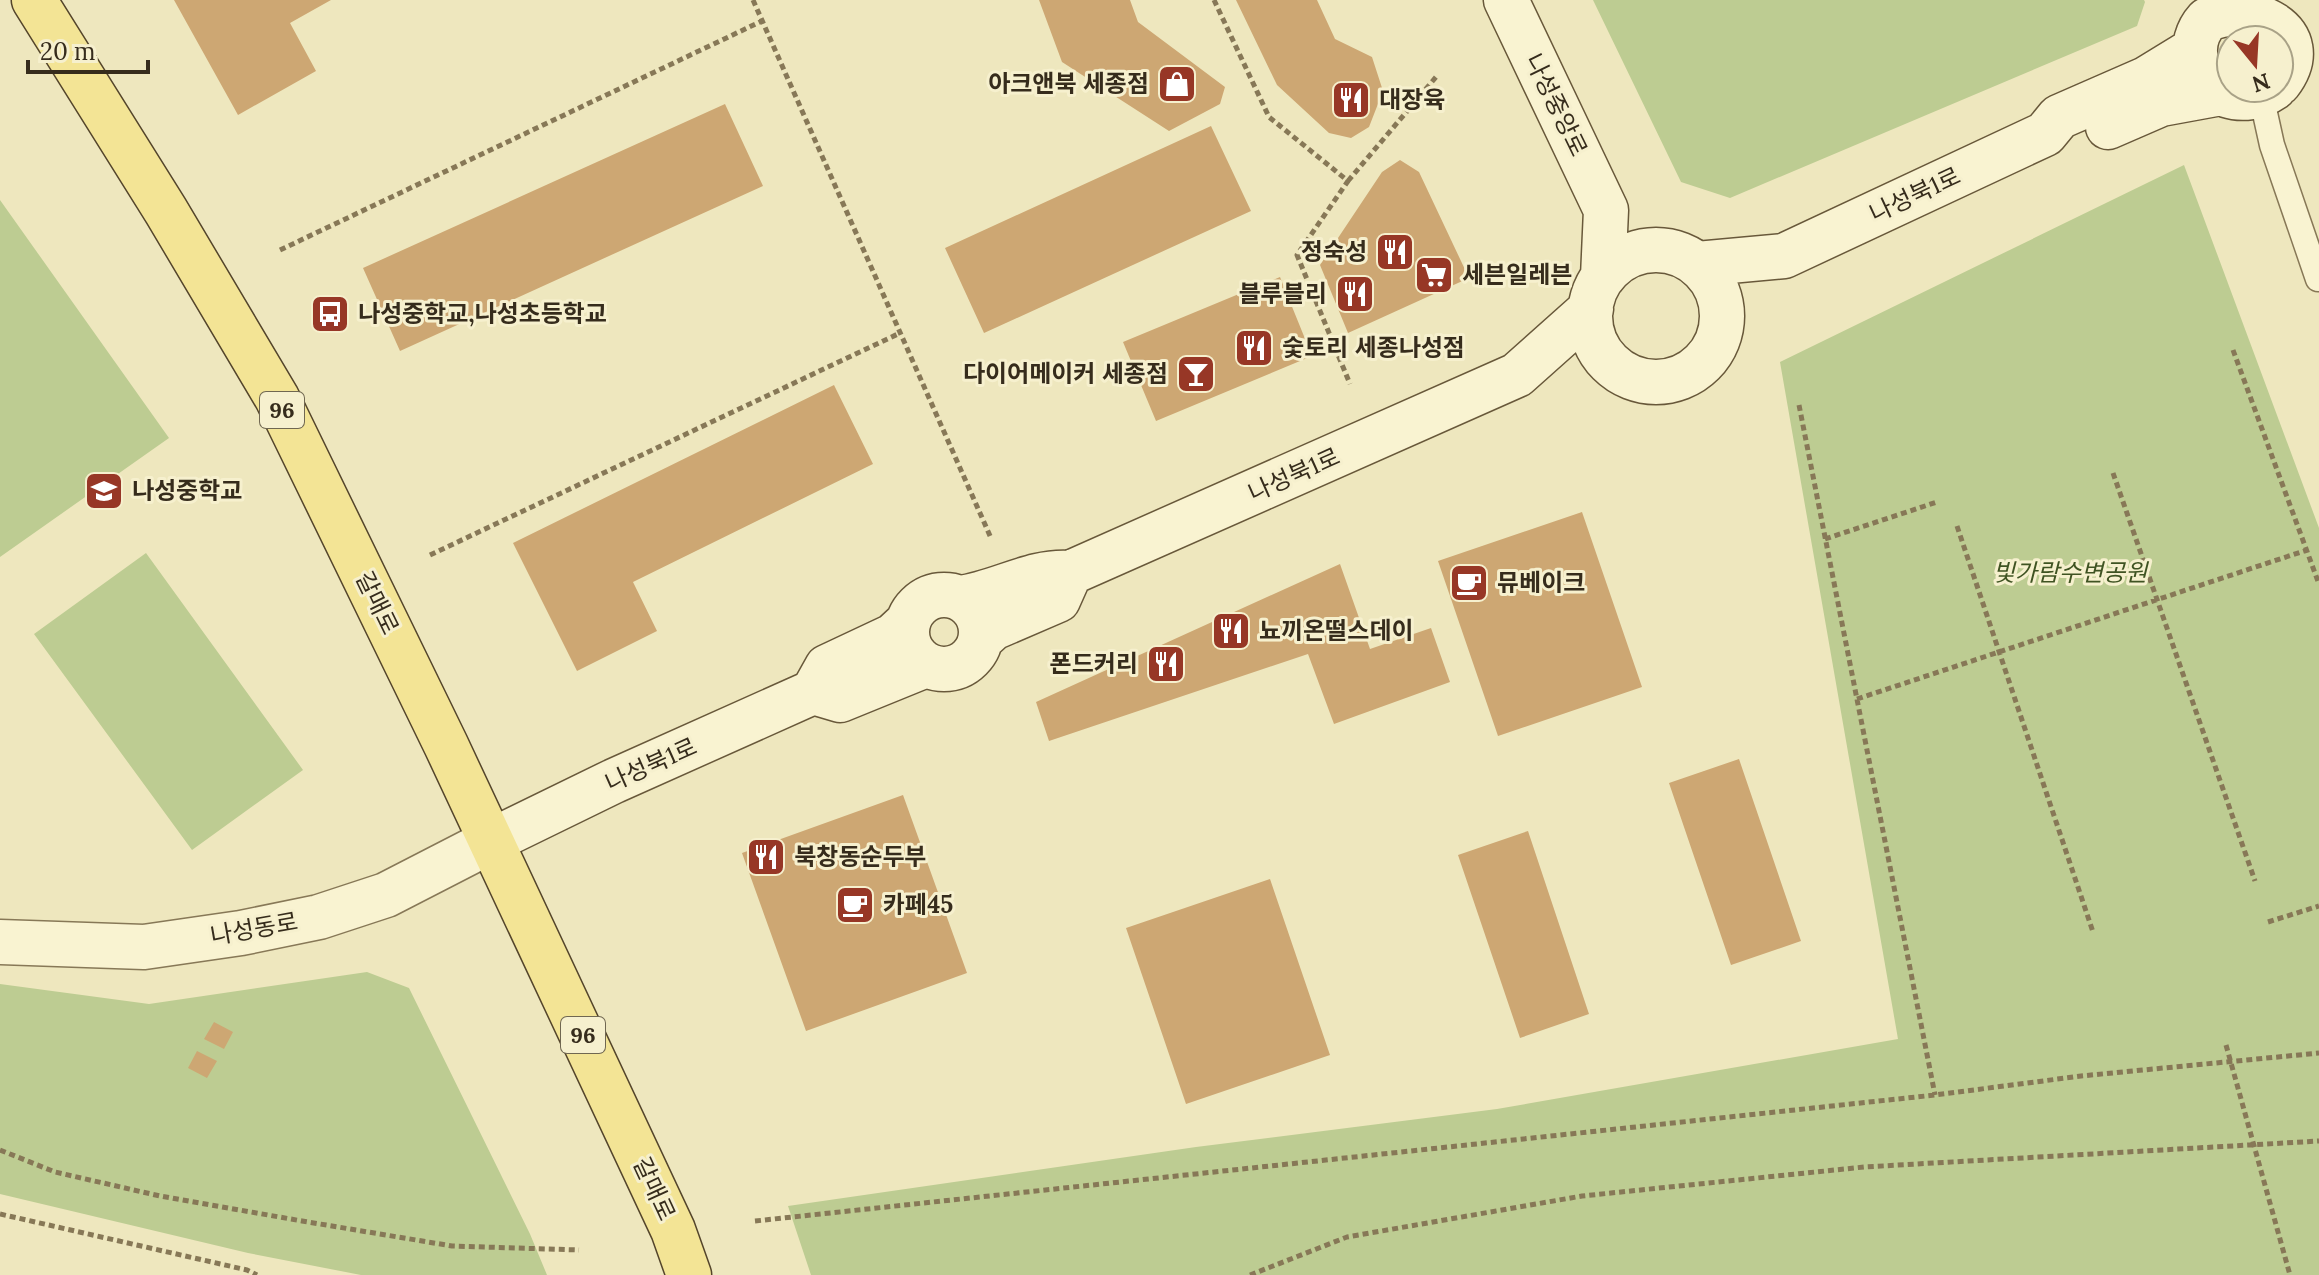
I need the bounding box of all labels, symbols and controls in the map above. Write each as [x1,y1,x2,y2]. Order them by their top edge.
scale bar [28,24,148,74]
north arrow [2215,24,2295,104]
text: 20 m [40,36,96,67]
street label: 나성중앙로 [1518,48,1595,161]
shop icon: 아크앤북 세종점 [1156,63,1198,105]
text: N [2249,67,2274,99]
place label: 아크앤북 세종점 [988,68,1149,99]
restaurant icon: 대장육 [1330,79,1372,121]
place label: 대장육 [1379,84,1445,115]
street label: 나성북1로 [1864,160,1965,229]
restaurant icon: 정숙성 [1374,231,1416,273]
place label: 정숙성 [1301,236,1367,267]
supermarket icon: 세븐일레븐 [1413,254,1455,296]
place label: 세븐일레븐 [1462,259,1572,290]
restaurant icon: 블루블리 [1334,273,1376,315]
place label: 블루블리 [1239,278,1327,309]
bus stop icon: 나성중학교,나성초등학교 [309,293,351,335]
place label: 나성중학교,나성초등학교 [358,298,607,329]
restaurant icon: 숯토리 세종나성점 [1233,327,1275,369]
place label: 숯토리 세종나성점 [1282,332,1465,363]
bar icon: 다이어메이커 세종점 [1175,353,1217,395]
place label: 다이어메이커 세종점 [963,358,1168,389]
road number: 96 [260,392,304,428]
street label: 나성북1로 [1243,441,1344,508]
school or university icon: 나성중학교 [83,470,125,512]
place label: 나성중학교 [132,475,242,506]
park label: 빛가람수변공원 [1993,557,2149,588]
cafe icon: 뮤베이크 [1448,562,1490,604]
street label: 갈매로 [349,566,406,639]
place label: 뮤베이크 [1497,567,1585,598]
restaurant icon: 뇨끼온떨스데이 [1210,610,1252,652]
place label: 뇨끼온떨스데이 [1259,615,1414,646]
restaurant icon: 폰드커리 [1145,643,1187,685]
place label: 폰드커리 [1050,648,1138,679]
street label: 나성북1로 [600,731,701,798]
restaurant icon: 북창동순두부 [745,836,787,878]
place label: 북창동순두부 [794,841,926,872]
cafe icon: 카페45 [834,884,876,926]
place label: 카페45 [883,889,953,920]
street label: 나성동로 [208,906,300,951]
road number: 96 [561,1017,605,1053]
street label: 갈매로 [626,1152,683,1225]

